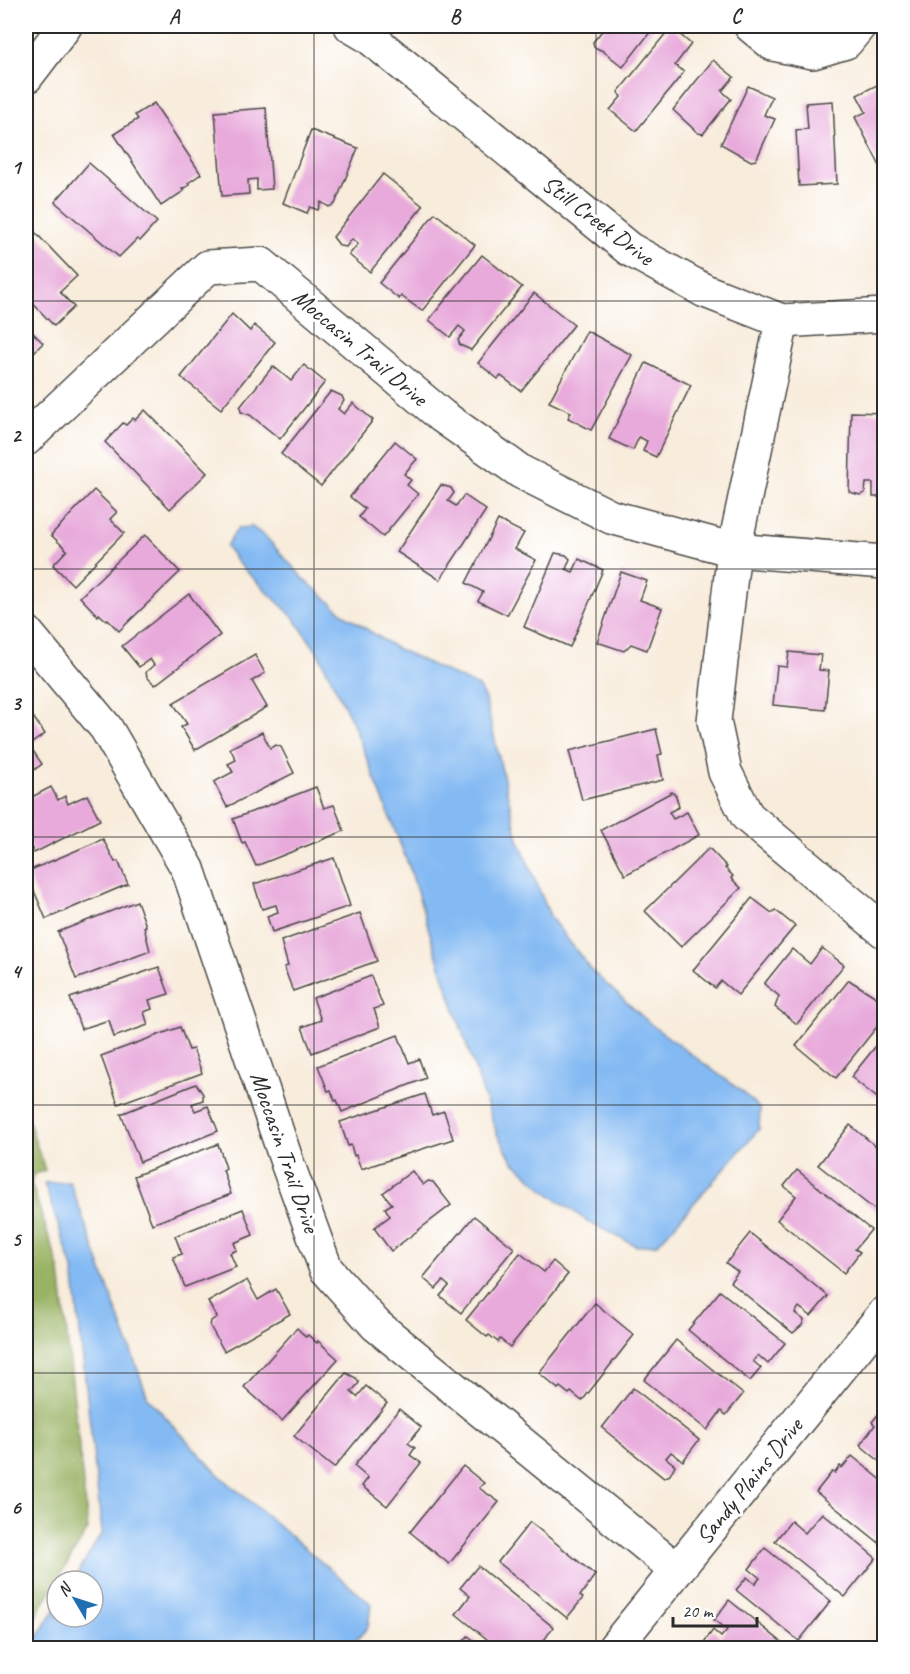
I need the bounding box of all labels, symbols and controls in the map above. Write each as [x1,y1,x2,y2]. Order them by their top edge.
text: A [169,4,181,29]
text: B [450,4,462,29]
text: C [731,4,743,29]
text: 1 [12,155,23,180]
street label: Still Creek Drive [536,168,661,273]
street label: Moccasin Trail Drive [286,282,436,414]
text: 2 [12,423,23,448]
text: 3 [12,691,23,716]
text: 4 [12,959,24,984]
street label: Moccasin Trail Drive [244,1068,327,1238]
text: 5 [12,1227,23,1252]
street label: Sandy Plains Drive [689,1410,811,1550]
text: 6 [11,1495,22,1520]
north arrow [45,1569,105,1629]
text: N [53,1578,77,1600]
scale bar [673,1590,757,1628]
text: 20 m [682,1600,715,1622]

